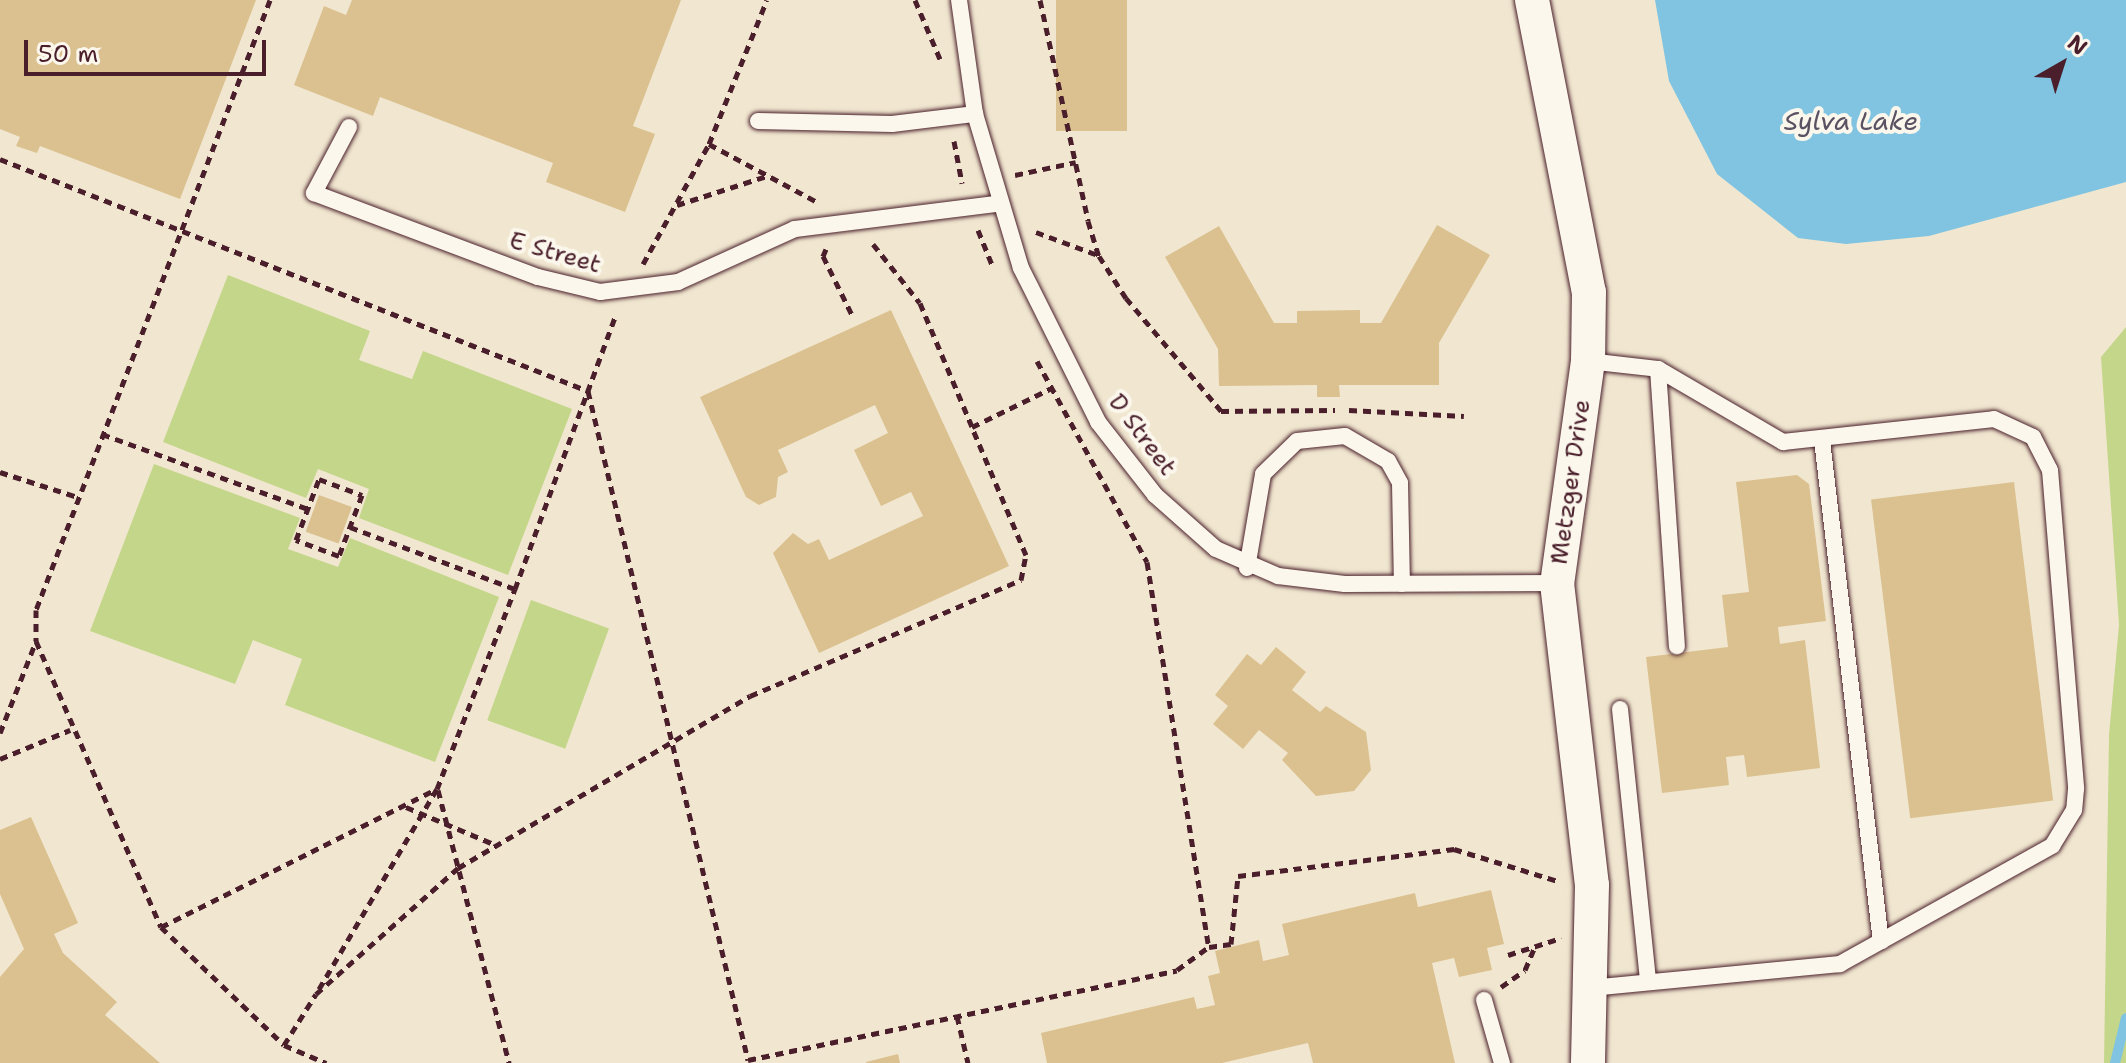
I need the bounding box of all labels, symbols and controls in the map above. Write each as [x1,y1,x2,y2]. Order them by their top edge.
scale bar [28,24,270,74]
north arrow [2022,24,2102,104]
text: N [2062,28,2093,62]
text: 50 m [38,38,98,70]
water label: Sylva Lake [1784,105,1918,137]
street label: E Street [506,226,604,280]
street label: D Street [1102,389,1182,481]
street label: Metzger Drive [1545,398,1597,566]

